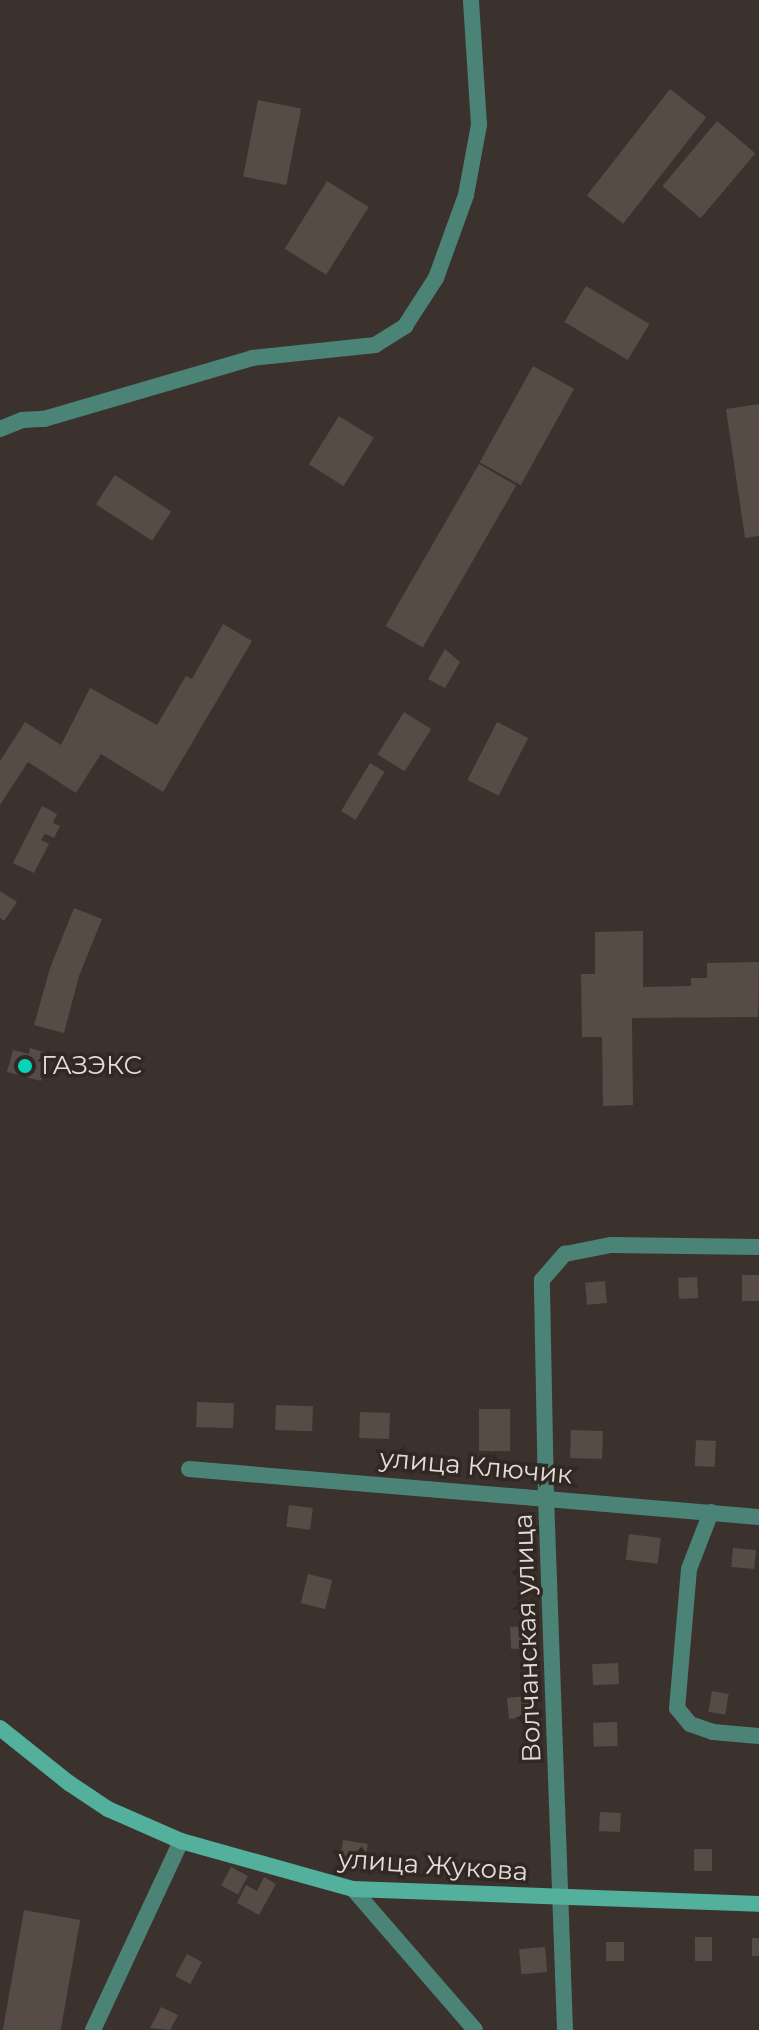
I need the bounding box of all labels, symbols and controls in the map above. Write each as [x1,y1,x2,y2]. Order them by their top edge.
place label: ГАЗЭКС [41,1050,142,1082]
marker: ГАЗЭКС [16,1057,34,1075]
street label: улица Ключик [378,1443,574,1491]
street label: Волчанская улица [508,1513,548,1763]
street label: улица Жукова [337,1844,529,1888]

